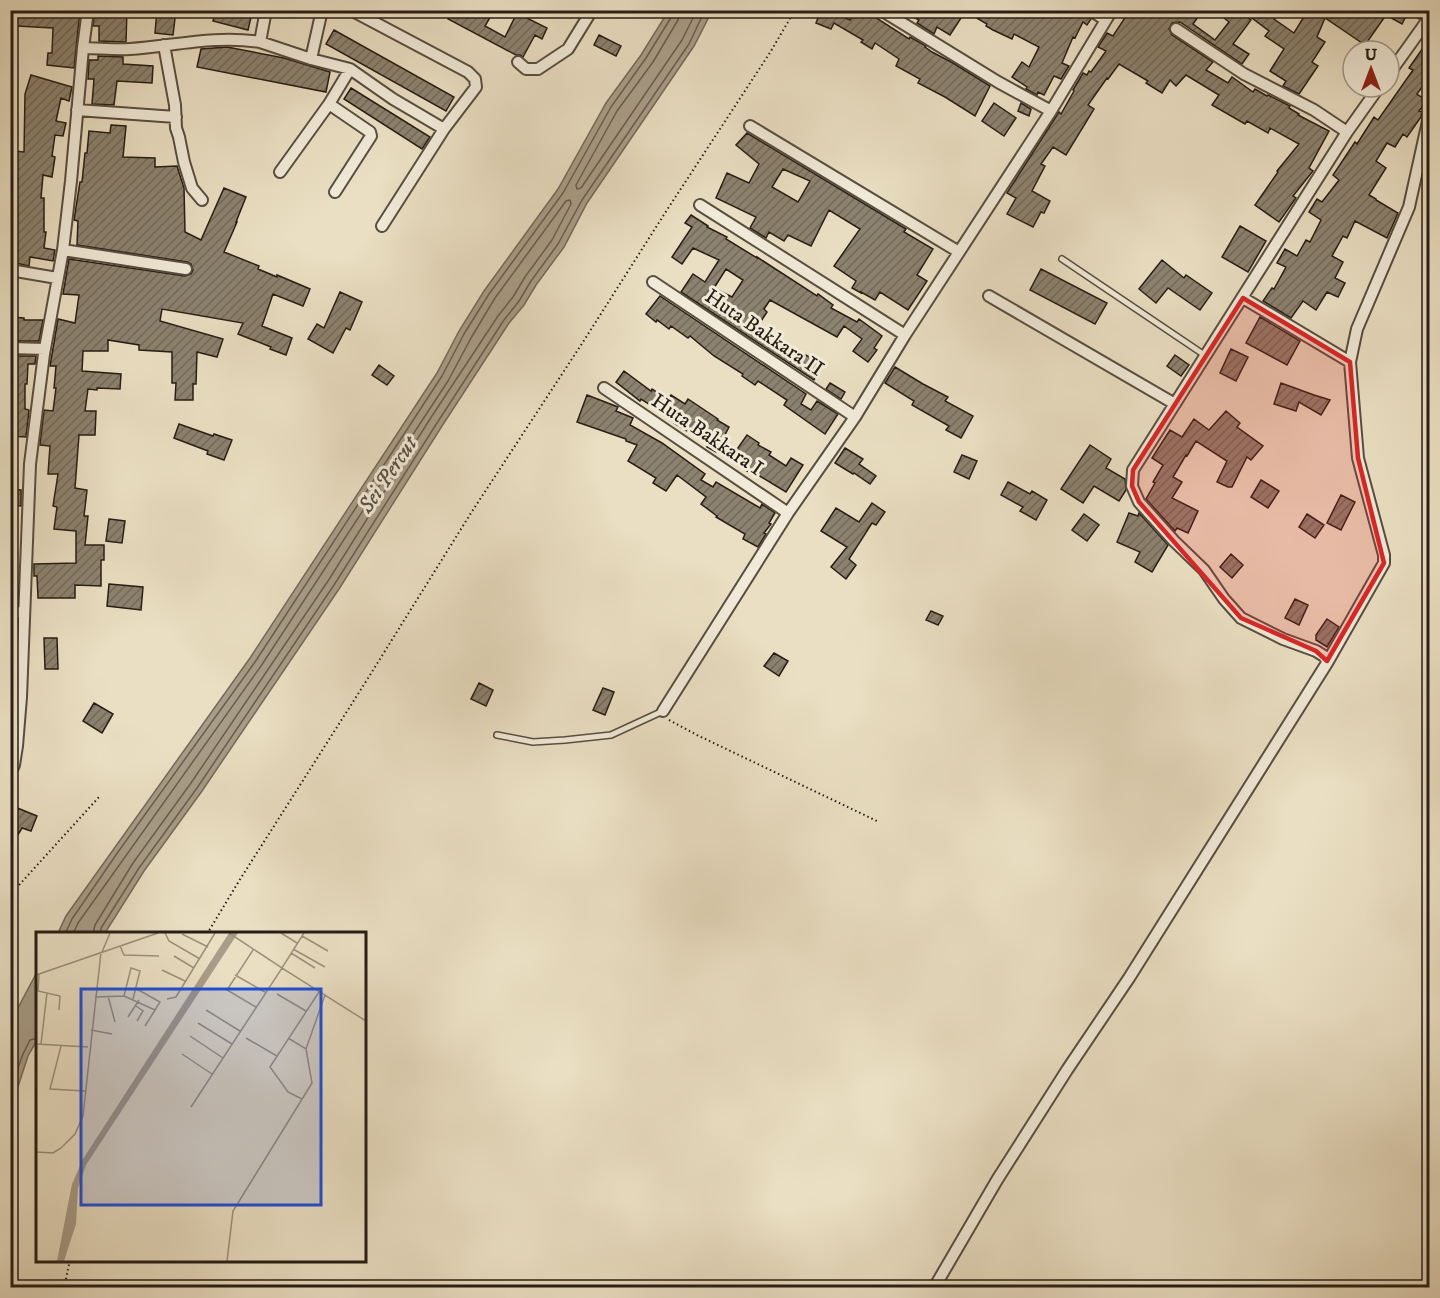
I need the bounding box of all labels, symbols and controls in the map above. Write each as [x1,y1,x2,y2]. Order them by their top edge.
north arrow [1341,39,1401,99]
text: U [1365,45,1378,65]
street label: Huta Bakkara II [699,284,829,382]
street label: Huta Bakkara I [646,388,768,482]
water label: Sei Percut [352,430,424,519]
inset map [36,932,366,1262]

